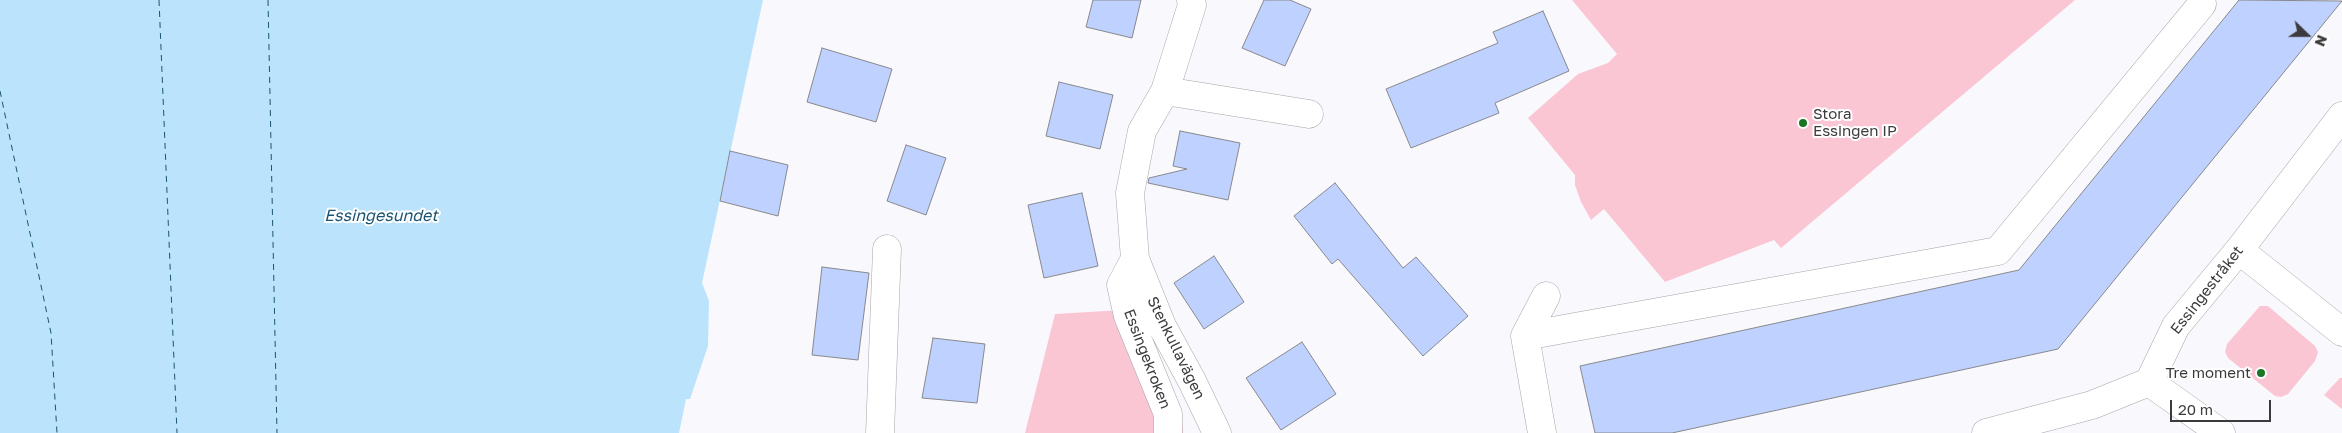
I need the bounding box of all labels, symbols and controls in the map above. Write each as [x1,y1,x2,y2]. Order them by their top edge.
north arrow [2282,10,2332,60]
text: N [2312,33,2331,49]
place label: Stora Essingen IP [1813,105,1897,140]
marker: Stora Essingen IP [1797,117,1809,129]
water label: Essingesundet [324,206,438,226]
street label: Essingestråket [2167,242,2247,338]
street label: Stenkullavägen [1143,294,1209,402]
street label: Essingekroken [1120,307,1174,411]
place label: Tre moment [2166,364,2251,382]
marker: Tre moment [2255,367,2267,379]
scale bar [2172,390,2273,422]
text: 20 m [2178,400,2213,418]

